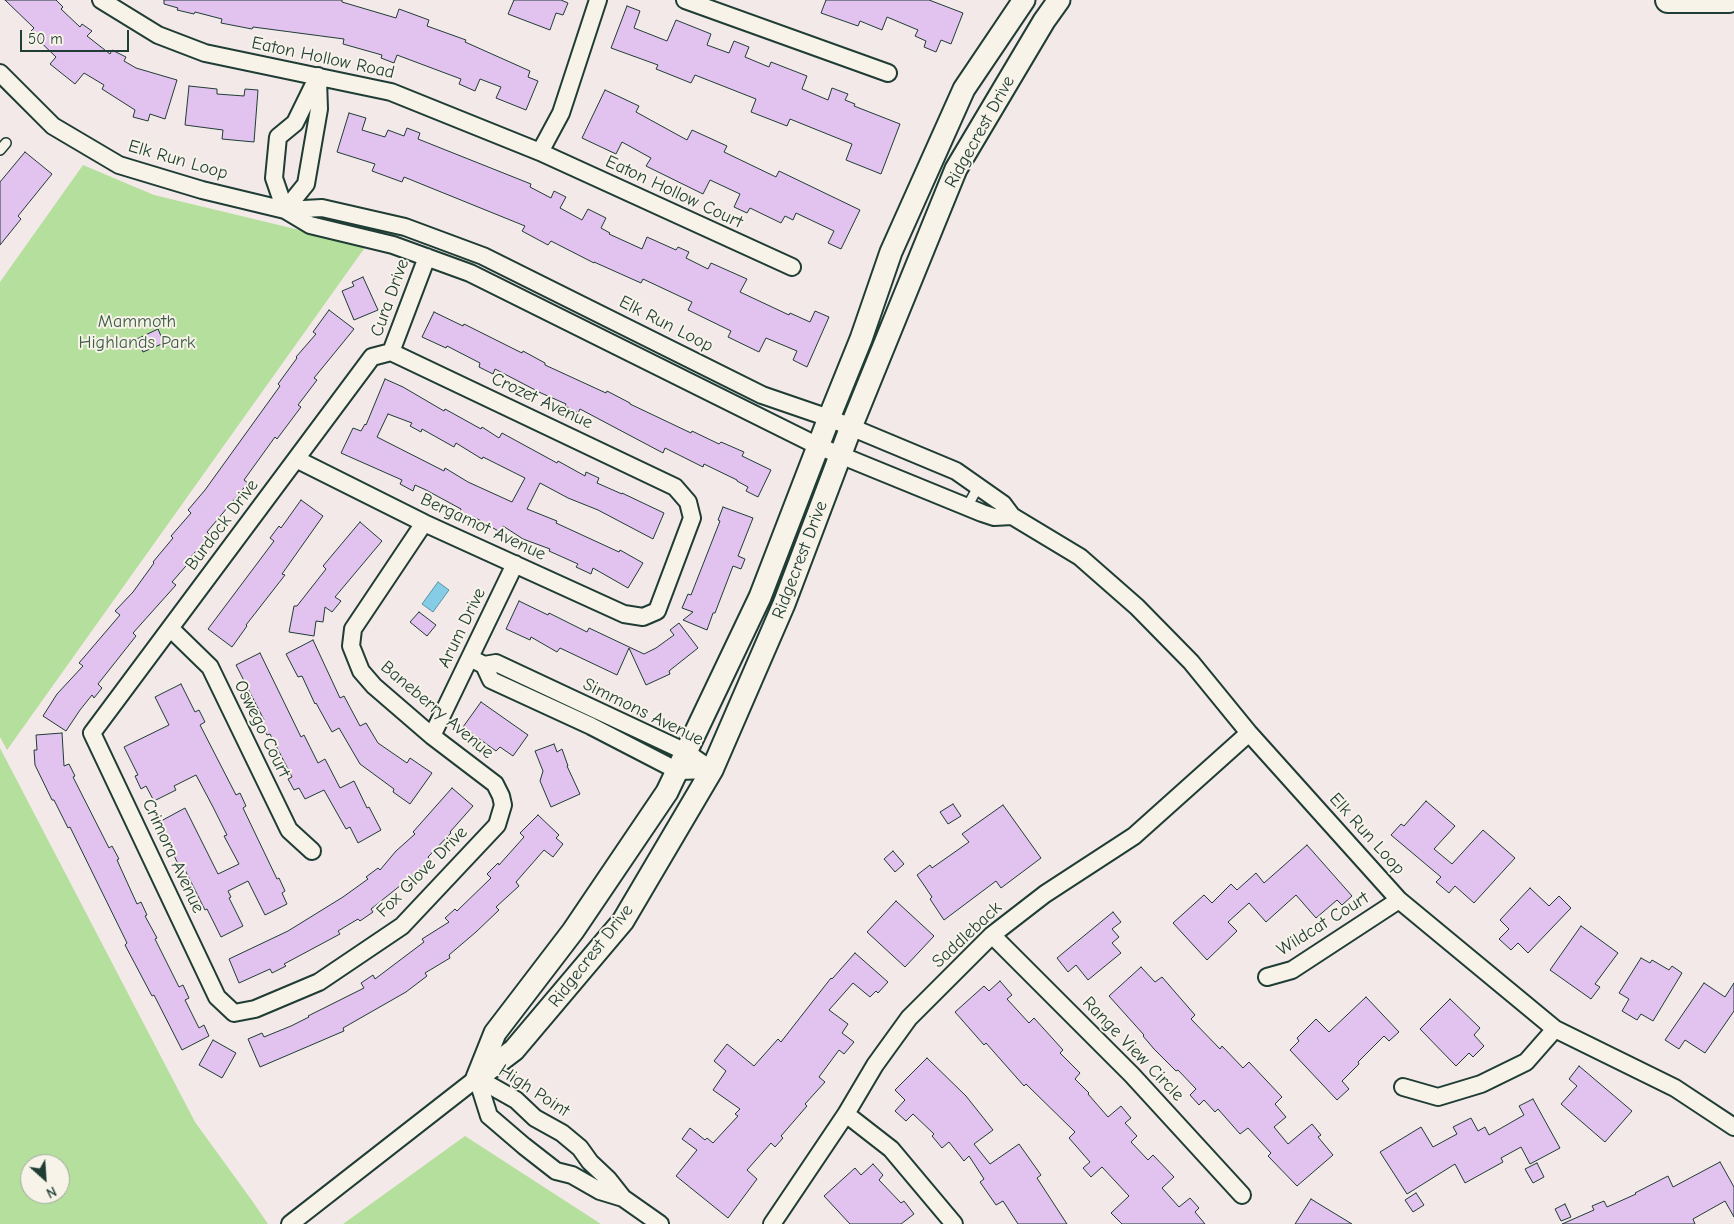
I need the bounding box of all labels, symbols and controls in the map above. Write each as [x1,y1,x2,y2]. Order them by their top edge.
scale bar [22,20,131,52]
text: 50 m [28,30,63,48]
street label: Eaton Hollow Road [250,32,396,84]
street label: Ridgecrest Drive [940,72,1020,192]
street label: Elk Run Loop [126,135,230,185]
street label: Eaton Hollow Court [602,151,746,233]
street label: Cura Drive [366,256,414,340]
street label: Elk Run Loop [615,291,717,357]
park label: Mammoth Highlands Park [79,311,195,354]
street label: Crozet Avenue [488,368,596,434]
street label: Burdock Drive [181,475,263,575]
street label: Bergamot Avenue [417,489,549,565]
street label: Ridgecrest Drive [768,498,832,622]
street label: Arum Drive [433,584,491,672]
street label: Baneberry Avenue [376,656,498,764]
street label: Simmons Avenue [579,673,707,751]
street label: Oswego Court [229,677,295,781]
street label: Elk Run Loop [1325,789,1409,879]
street label: Crimora Avenue [137,795,209,917]
street label: Fox Glove Drive [372,822,472,922]
street label: Wildcat Court [1273,887,1373,961]
street label: Saddleback [928,897,1006,973]
street label: Ridgecrest Drive [544,900,638,1012]
street label: Range View Circle [1078,992,1188,1106]
street label: High Point [494,1060,574,1122]
north arrow [20,1154,70,1204]
text: N [44,1182,59,1202]

